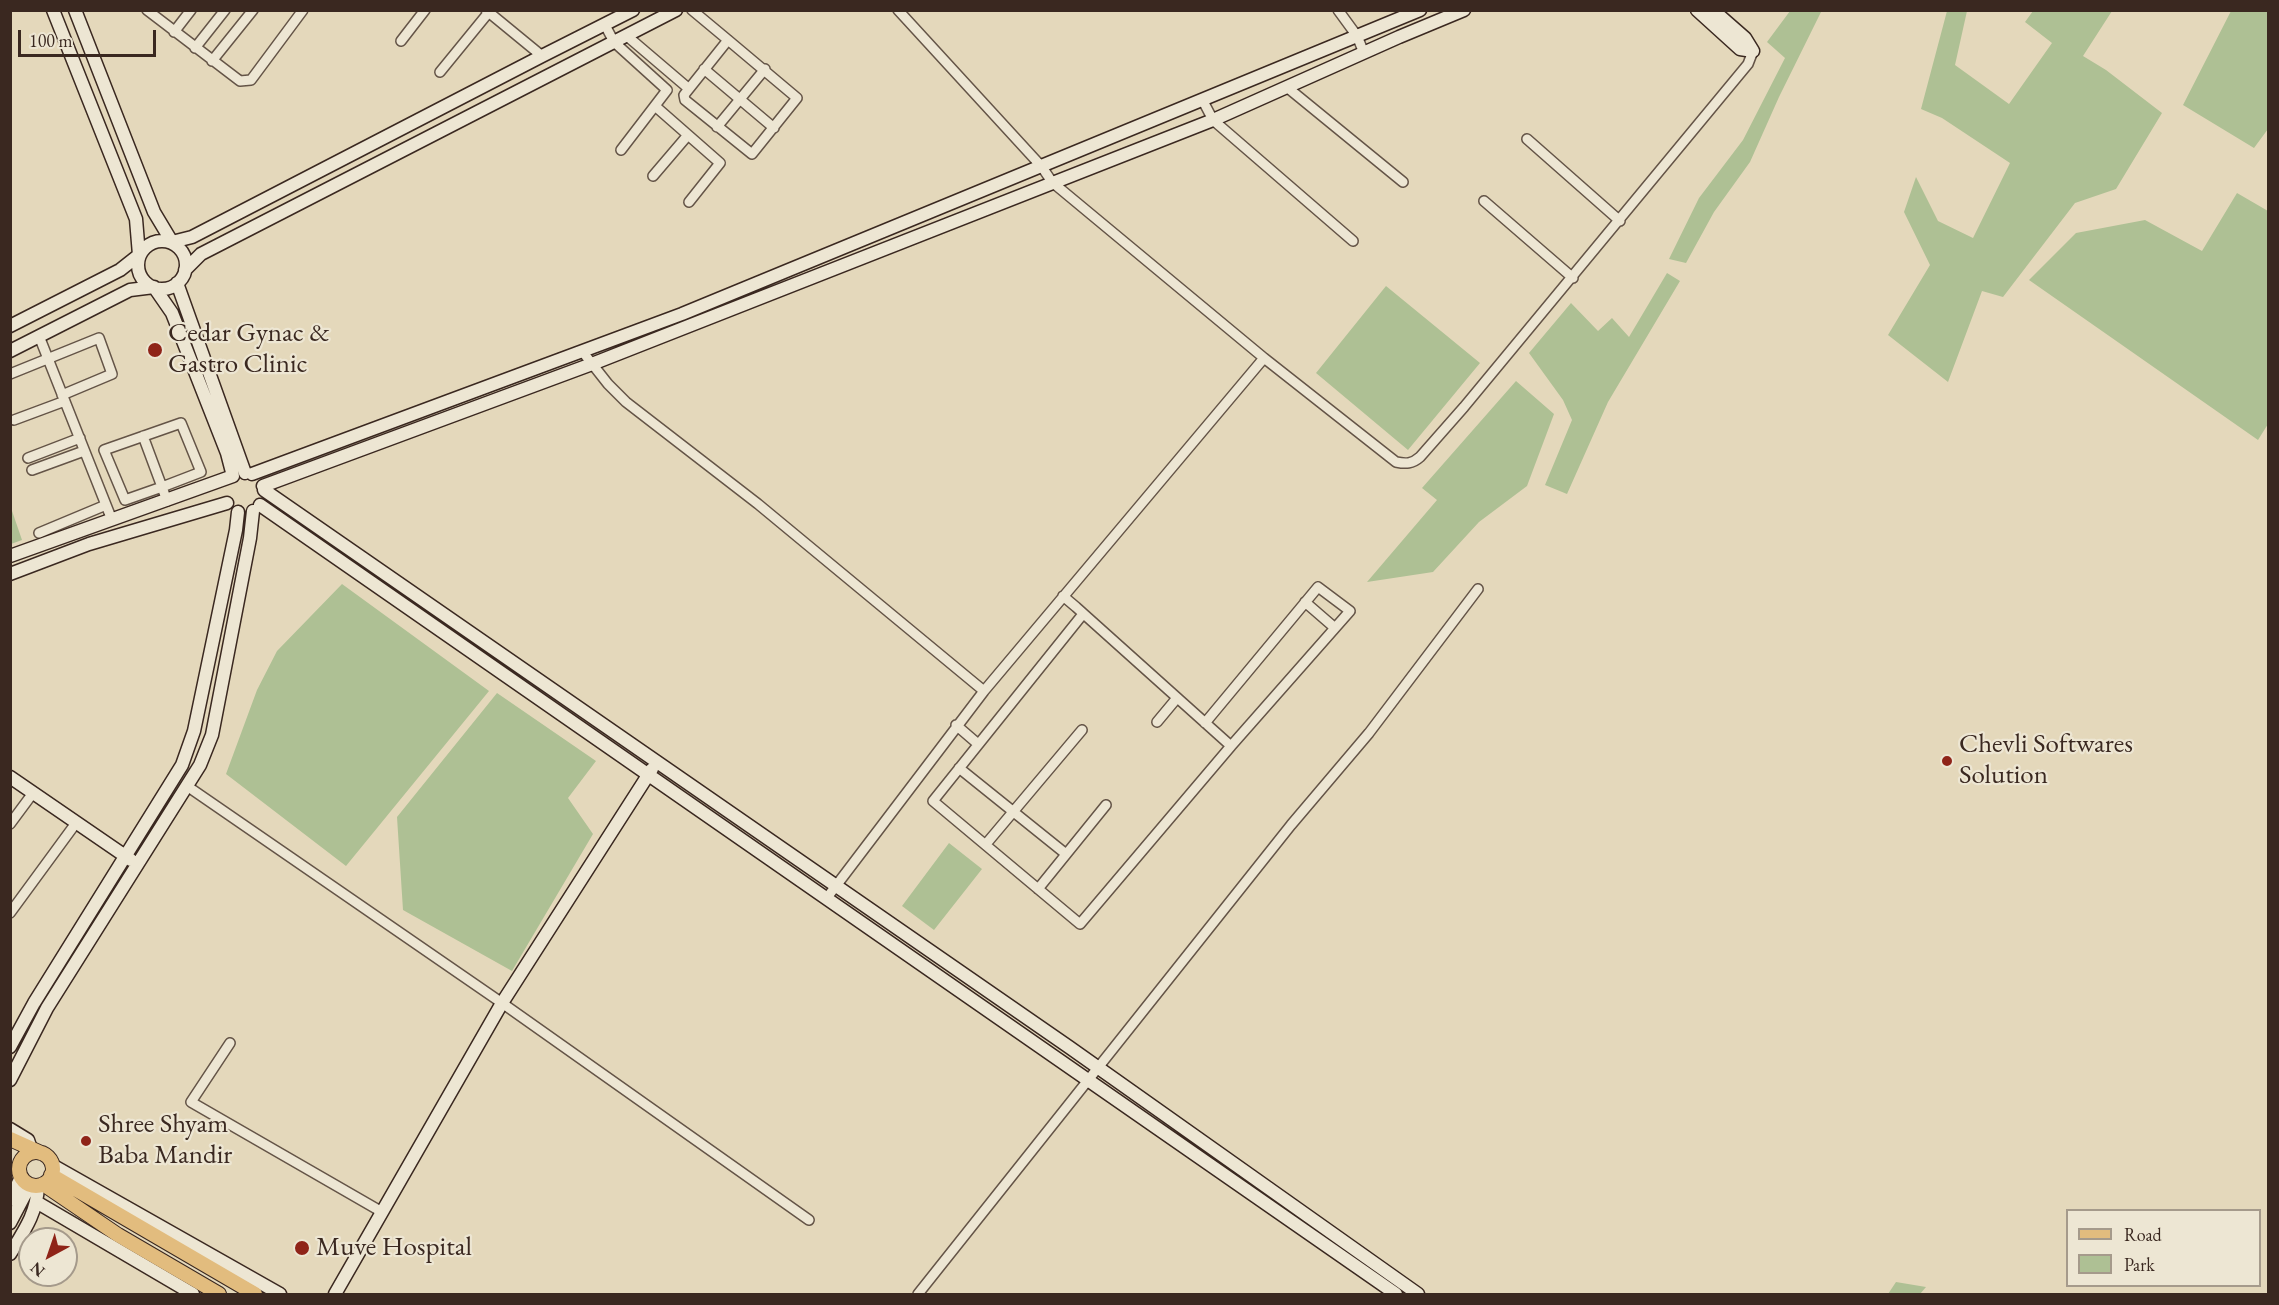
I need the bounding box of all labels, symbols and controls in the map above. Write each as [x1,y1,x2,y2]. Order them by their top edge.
scale bar [21,18,159,56]
text: 100 m [29,29,73,52]
place label: Cedar Gynac & Gastro Clinic [168,318,330,381]
marker: Cedar Gynac & Gastro Clinic [146,341,164,359]
place label: Chevli Softwares Solution [1959,729,2133,792]
marker: Chevli Softwares Solution [1940,754,1954,768]
place label: Shree Shyam Baba Mandir [98,1109,232,1172]
marker: Shree Shyam Baba Mandir [79,1134,93,1148]
legend [2066,1209,2261,1287]
text: Road [2124,1223,2162,1246]
north arrow [18,1227,78,1287]
place label: Muve Hospital [316,1232,472,1264]
marker: Muve Hospital [293,1239,311,1257]
text: Park [2124,1253,2155,1276]
text: N [26,1257,49,1282]

